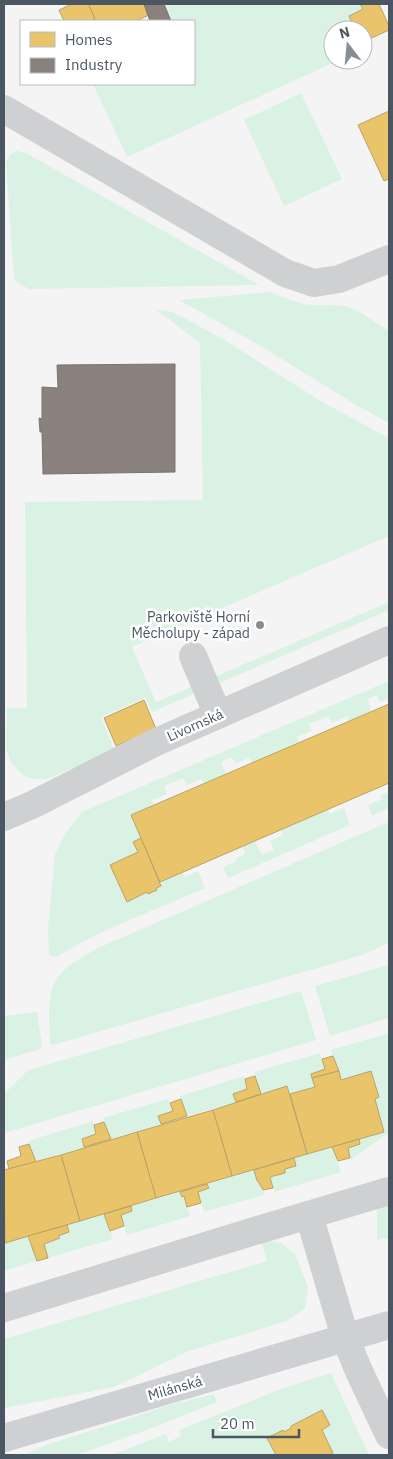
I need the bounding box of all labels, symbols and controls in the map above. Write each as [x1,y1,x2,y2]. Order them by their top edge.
legend [20,20,195,85]
north arrow [323,20,373,70]
text: N [337,22,352,43]
text: Homes [65,30,113,49]
text: Industry [65,55,123,74]
place label: Parkoviště Horní Měcholupy - západ [131,608,250,642]
marker: Parkoviště Horní Měcholupy - západ [254,619,266,631]
street label: Livornská [164,704,226,745]
street label: Milánská [146,1372,205,1404]
scale bar [213,1406,299,1438]
text: 20 m [220,1414,255,1433]

